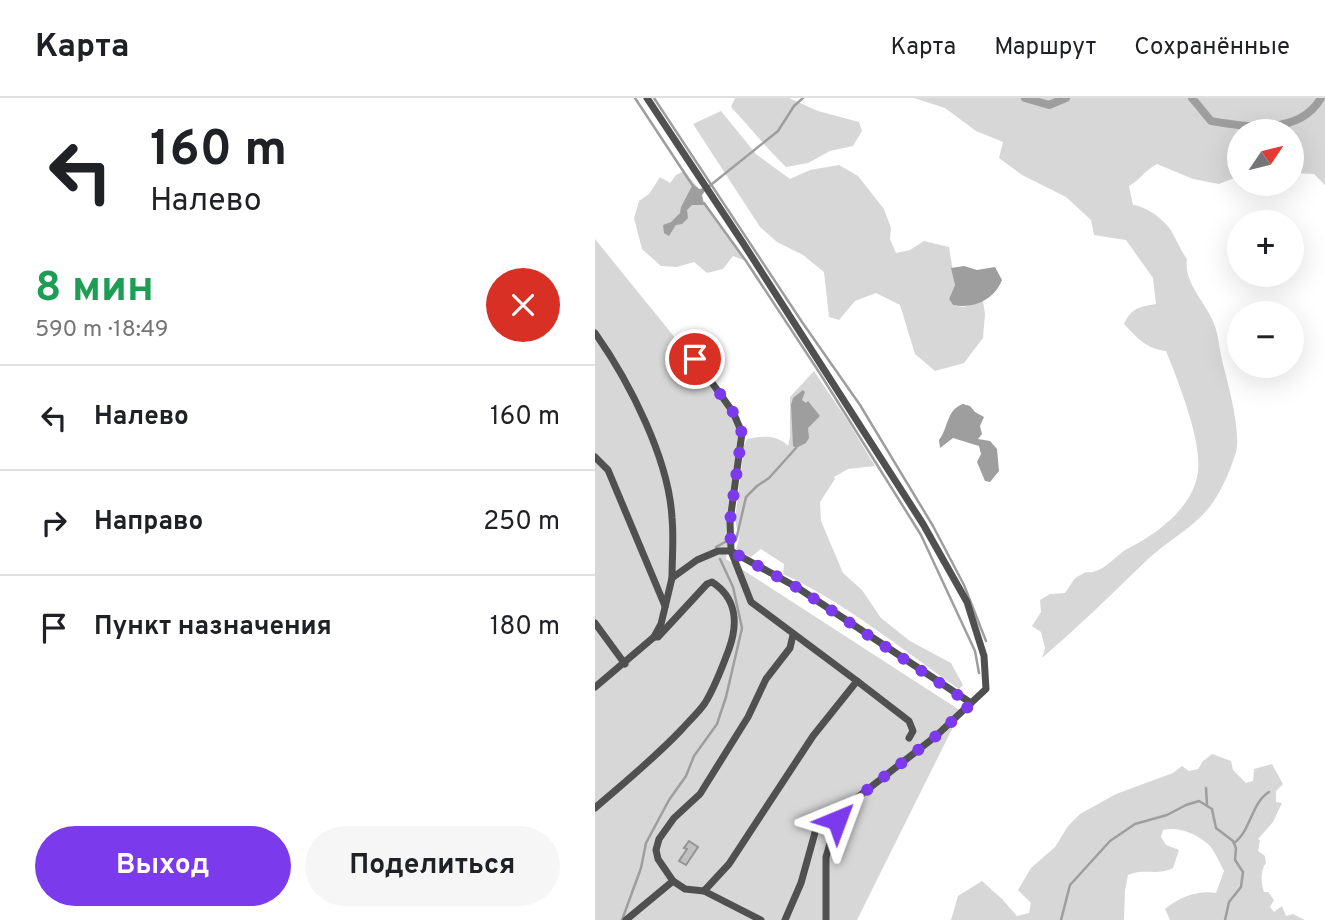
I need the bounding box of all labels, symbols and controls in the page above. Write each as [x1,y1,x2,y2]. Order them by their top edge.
text: Карта [35,27,129,69]
text: Карта [890,33,956,63]
text: Маршрут [994,33,1096,63]
text: Сохранённые [1134,33,1290,63]
north arrow [1227,119,1304,196]
map controls [1227,119,1304,378]
text: 160 m [150,121,287,183]
icon: left [35,126,126,217]
text: Налево [150,182,262,222]
button: + [1227,210,1304,287]
text: 8 мин [35,263,154,316]
button: close [486,268,560,342]
button: − [1227,301,1304,378]
text: 590 m · 18:49 [35,316,169,345]
pin [665,329,725,389]
icon: arrive [676,340,714,378]
icon: left [35,399,73,437]
text: Налево [94,401,189,434]
text: 160 m [490,401,560,434]
icon: right [35,504,73,542]
text: Направо [94,506,203,539]
text: 250 m [483,506,560,539]
icon: arrive [35,609,73,647]
text: Пункт назначения [94,611,332,644]
text: 180 m [490,611,560,644]
position arrow [800,783,874,857]
button: Выход [35,826,291,906]
button: Поделиться [305,826,560,906]

